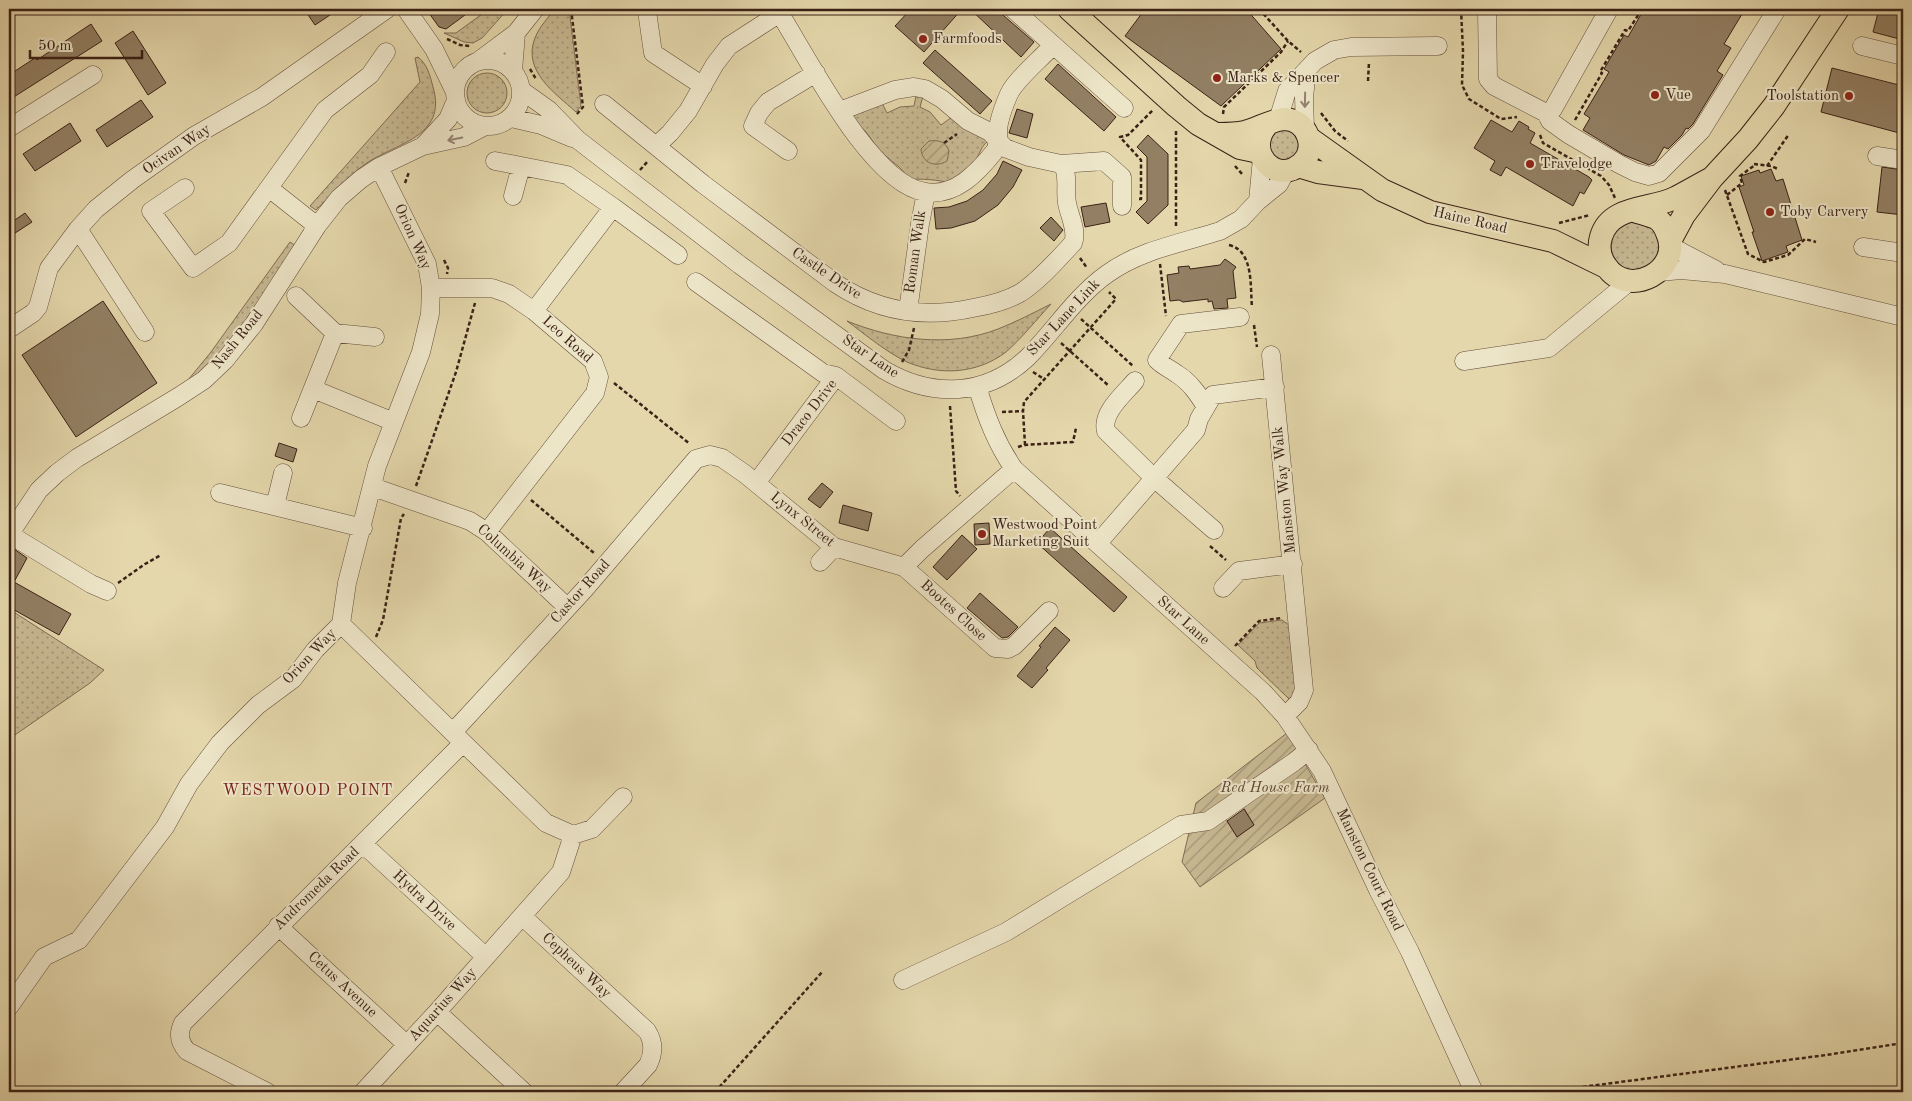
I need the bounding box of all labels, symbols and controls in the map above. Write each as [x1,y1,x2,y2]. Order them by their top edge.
scale bar [30,28,142,60]
place label: Farmfoods [933,32,1002,47]
marker: Farmfoods [917,33,929,45]
text: 50 m [38,39,72,54]
place label: Marks & Spencer [1227,71,1339,86]
marker: Marks & Spencer [1211,72,1223,84]
place label: Vue [1665,88,1691,103]
marker: Vue [1649,89,1661,101]
place label: Toolstation [1766,89,1839,104]
marker: Toolstation [1843,90,1855,102]
one-way arrow [1300,92,1309,108]
street label: Ocivan Way [140,122,214,178]
one-way arrow [448,135,464,145]
place label: Travelodge [1540,157,1612,172]
marker: Travelodge [1524,158,1536,170]
street label: Orion Way [391,202,433,272]
street label: Haine Road [1431,205,1509,237]
place label: Toby Carvery [1780,205,1869,220]
marker: Toby Carvery [1764,206,1776,218]
street label: Roman Walk [903,209,929,295]
street label: Castle Drive [788,245,864,303]
street label: Star Lane Link [1025,277,1103,359]
street label: Nash Road [210,307,266,372]
street label: Leo Road [539,314,595,366]
street label: Star Lane [839,333,901,381]
street label: Draco Drive [780,377,840,449]
street label: Manston Way Walk [1271,425,1299,554]
street label: Lynx Street [767,490,837,550]
place label: Westwood Point Marketing Suit [992,518,1097,550]
street label: Columbia Way [474,522,554,596]
marker: Westwood Point Marketing Suit [976,528,988,540]
street label: Castor Road [549,557,614,627]
street label: Bootes Close [917,578,989,644]
street label: Star Lane [1154,594,1212,648]
street label: Orion Way [281,626,340,688]
park label: Red House Farm [1219,781,1330,796]
district label: WESTWOOD POINT [222,783,394,799]
street label: Manston Court Road [1333,806,1405,934]
street label: Andromeda Road [271,844,363,934]
street label: Hydra Drive [389,868,459,934]
street label: Cepheus Way [539,930,613,1002]
street label: Cetus Avenue [304,949,380,1021]
street label: Aquarius Way [406,965,480,1045]

